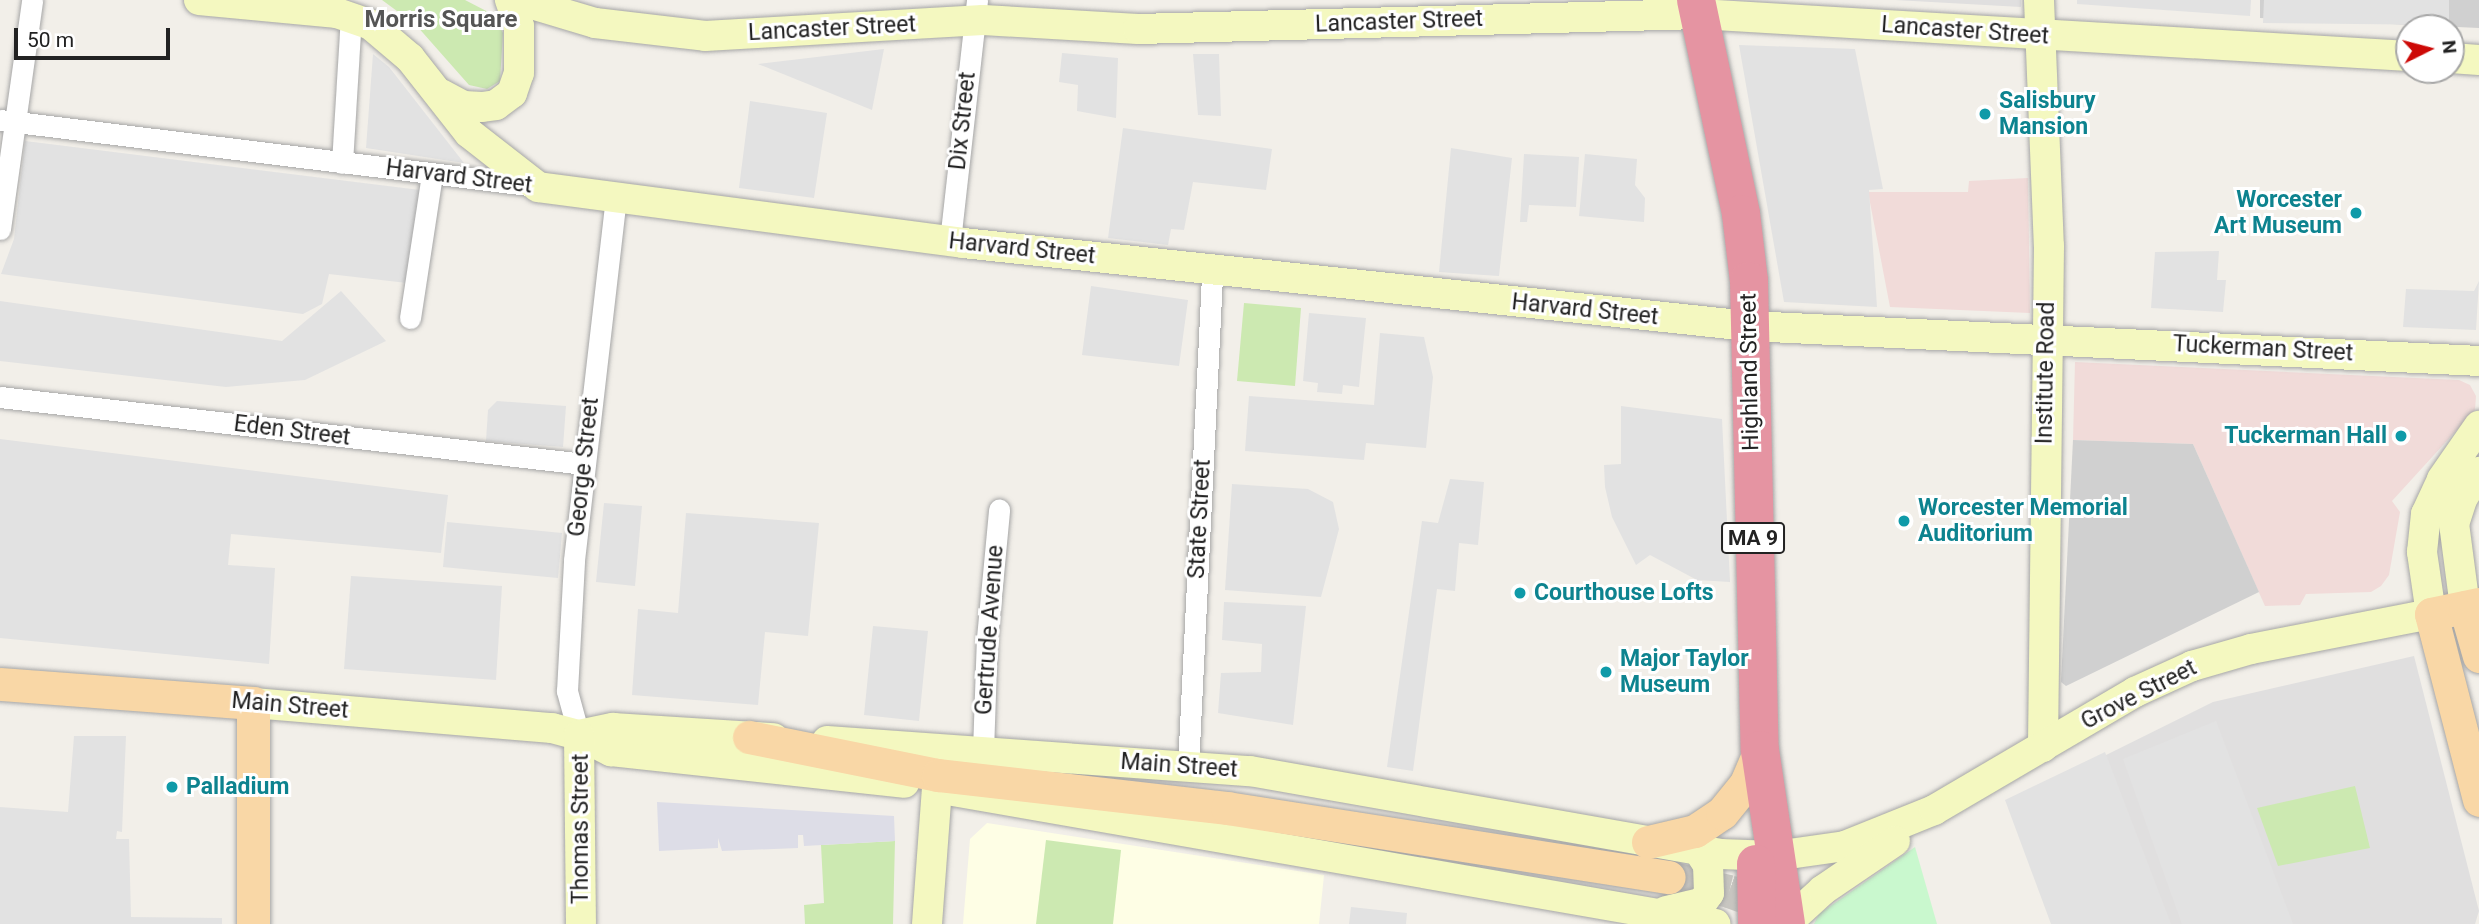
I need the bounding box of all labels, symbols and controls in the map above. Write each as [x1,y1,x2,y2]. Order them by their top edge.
street label: Lancaster Street [1315,5,1483,39]
district label: Morris Square [365,6,517,34]
street label: Lancaster Street [747,11,917,47]
street label: Lancaster Street [1880,11,2050,51]
scale bar [18,14,173,58]
north arrow [2395,14,2465,84]
text: 50 m [27,28,74,52]
text: N [2437,39,2462,55]
street label: Dix Street [944,71,982,171]
place label: Salisbury Mansion [1999,87,2095,141]
marker: Salisbury Mansion [1977,106,1993,122]
street label: Harvard Street [384,154,534,200]
place label: Worcester Art Museum [2214,186,2342,240]
marker: Worcester Art Museum [2348,205,2364,221]
street label: Harvard Street [947,228,1097,270]
street label: Harvard Street [1510,289,1660,331]
street label: Highland Street [1735,293,1765,451]
street label: Institute Road [2031,302,2061,444]
street label: Tuckerman Street [2172,330,2354,368]
street label: George Street [563,396,605,538]
street label: Eden Street [232,410,352,452]
place label: Tuckerman Hall [2224,422,2387,450]
marker: Tuckerman Hall [2393,428,2409,444]
street label: State Street [1183,458,1217,580]
place label: Worcester Memorial Auditorium [1918,494,2128,548]
marker: Worcester Memorial Auditorium [1896,513,1912,529]
road number: MA 9 [1720,520,1786,556]
street label: Gertrude Avenue [970,544,1010,716]
place label: Courthouse Lofts [1534,579,1714,607]
marker: Courthouse Lofts [1512,585,1528,601]
place label: Major Taylor Museum [1620,645,1749,699]
street label: Grove Street [2077,654,2201,736]
marker: Major Taylor Museum [1598,664,1614,680]
street label: Main Street [230,687,350,725]
street label: Main Street [1120,748,1238,784]
street label: Thomas Street [567,754,595,904]
place label: Palladium [186,773,289,801]
marker: Palladium [164,779,180,795]

